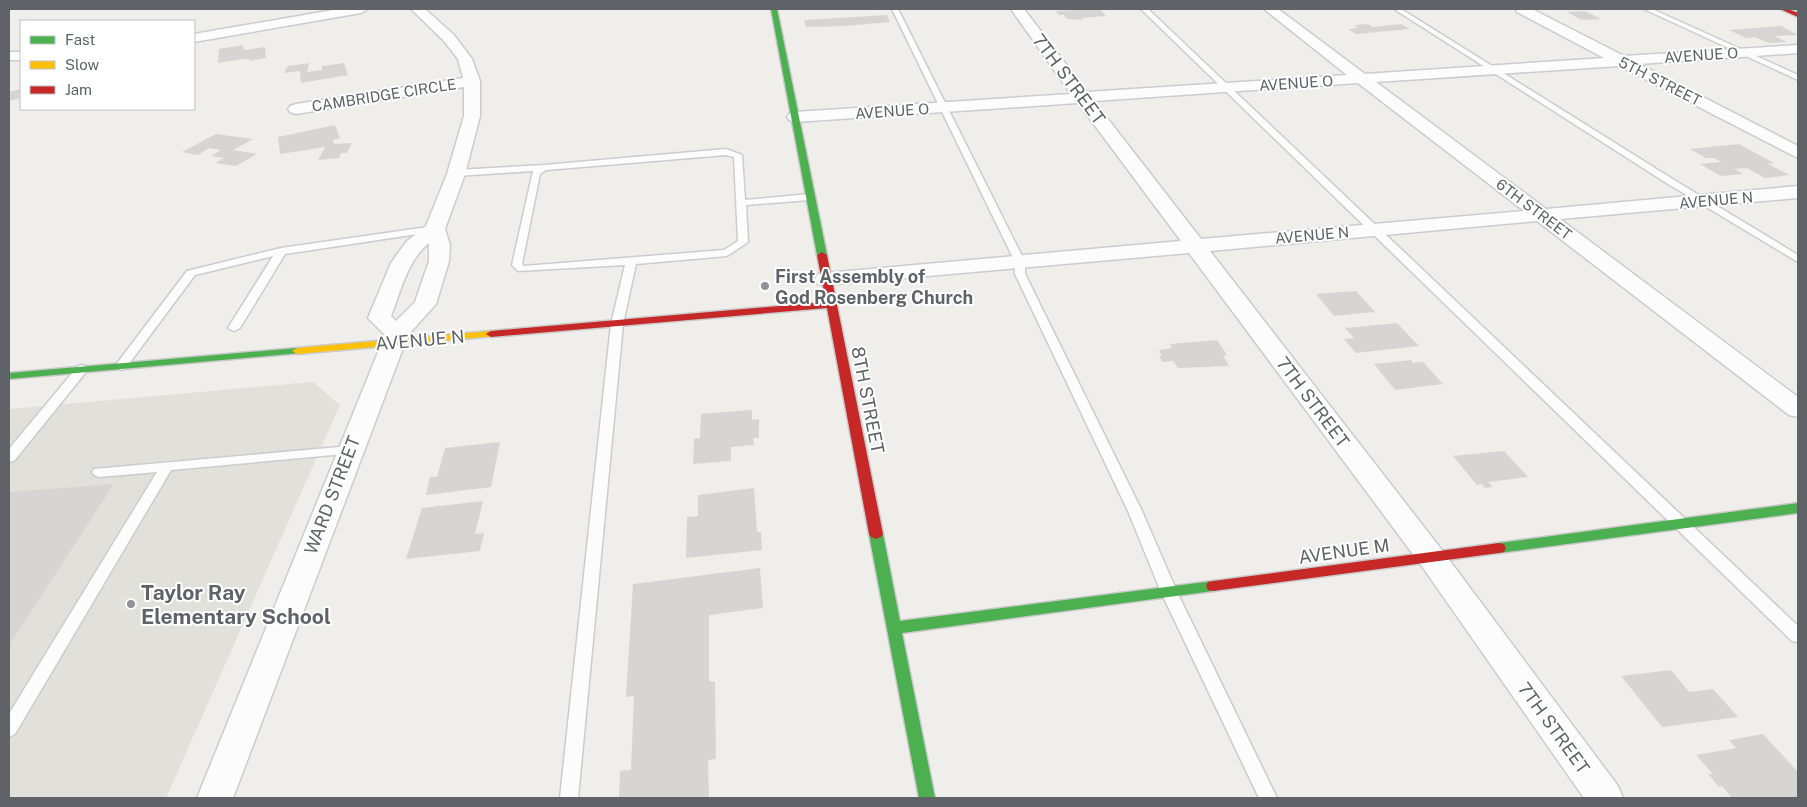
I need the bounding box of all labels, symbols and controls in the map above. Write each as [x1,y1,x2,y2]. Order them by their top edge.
legend [20,20,195,110]
street label: 7TH STREET [1028,30,1110,129]
text: Fast [65,31,95,48]
street label: AVENUE O [1663,44,1739,66]
street label: 5TH STREET [1616,53,1704,109]
text: Slow [65,56,100,73]
street label: AVENUE O [1258,72,1334,94]
street label: CAMBRIDGE CIRCLE [311,75,457,115]
text: Jam [65,81,92,98]
street label: AVENUE O [854,100,930,122]
street label: 6TH STREET [1493,175,1575,243]
street label: AVENUE N [1678,188,1754,212]
street label: AVENUE N [1274,223,1350,247]
place label: First Assembly of God Rosenberg Church [775,266,973,308]
marker: First Assembly of God Rosenberg Church [759,280,771,292]
street label: AVENUE N [375,326,465,354]
street label: 8TH STREET [847,345,889,456]
street label: 7TH STREET [1272,353,1354,452]
street label: WARD STREET [300,433,364,557]
street label: AVENUE M [1297,534,1391,568]
place label: Taylor Ray Elementary School [141,580,331,629]
marker: Taylor Ray Elementary School [125,598,137,610]
street label: 7TH STREET [1514,678,1594,778]

